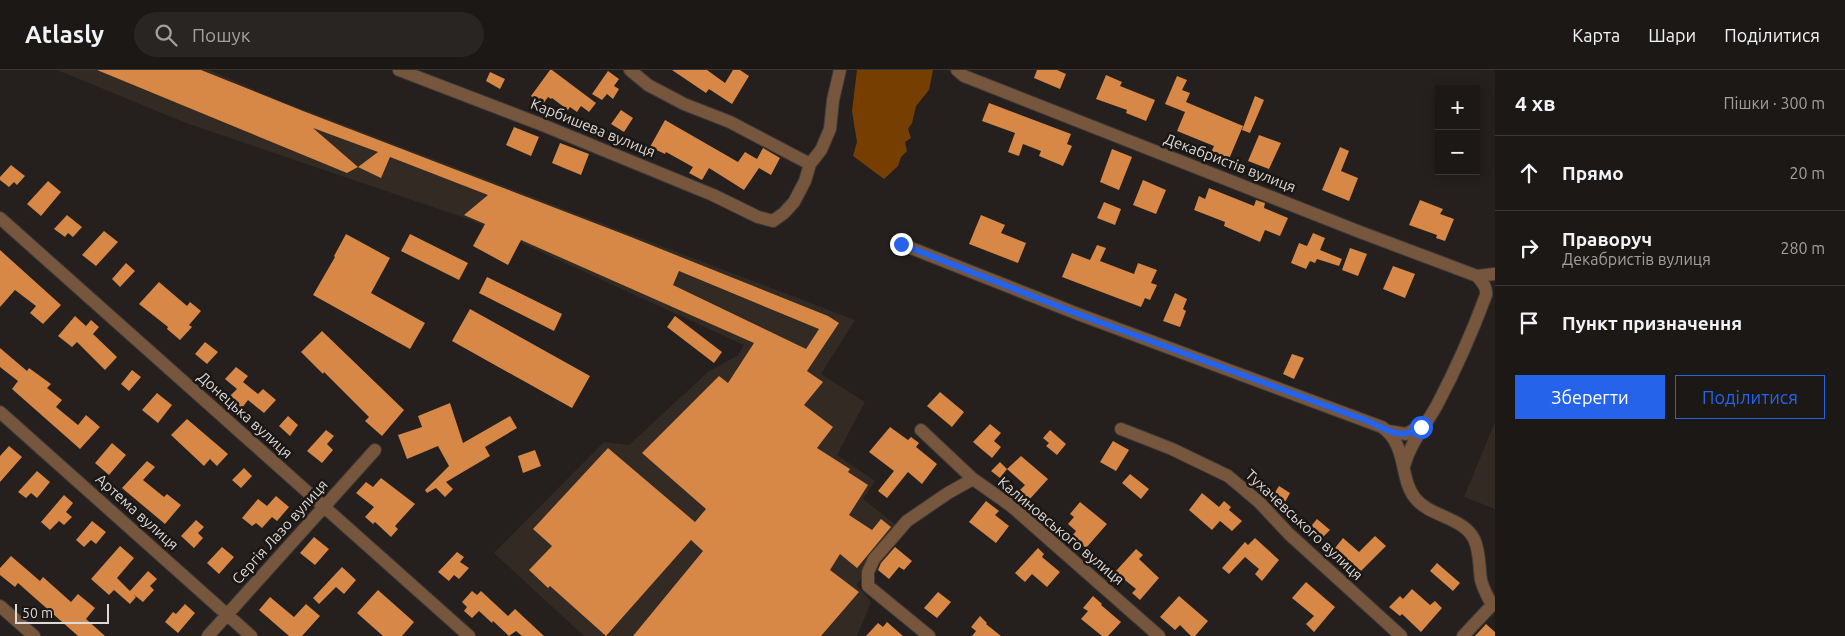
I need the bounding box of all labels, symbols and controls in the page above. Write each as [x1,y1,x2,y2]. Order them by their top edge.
search box [134,12,484,57]
text: Atlasly [25,21,104,48]
icon: search [152,21,180,49]
text: Пошук [192,24,251,46]
text: Карта [1572,25,1620,45]
text: Шари [1648,25,1696,45]
text: Поділитися [1724,25,1820,45]
map controls [1435,85,1480,175]
button: + [1435,85,1480,130]
text: 4 хв [1515,91,1556,115]
text: Пішки · 300 m [1724,94,1825,112]
street label: Карбишева вулиця [528,95,658,160]
street label: Декабристів вулиця [1162,130,1298,195]
button: − [1435,130,1480,175]
icon: ahead [1515,159,1543,187]
text: Прямо [1562,162,1624,184]
text: 20 m [1789,164,1825,182]
text: Праворуч [1562,228,1652,250]
route end [890,233,913,256]
icon: right [1515,234,1543,262]
text: 280 m [1780,239,1825,257]
text: Декабристів вулиця [1562,250,1711,268]
icon: arrive [1515,309,1543,337]
text: Пункт призначення [1562,312,1742,334]
street label: Донецька вулиця [195,368,296,462]
button: Зберегти [1515,375,1665,419]
button: Поділитися [1675,375,1825,419]
route start [1410,416,1433,439]
street label: Тухачевського вулиця [1242,466,1367,583]
street label: Артема вулиця [93,470,182,553]
street label: Калиновського вулиця [995,473,1128,588]
street label: Сергія Лазо вулиця [228,476,331,587]
scale bar [15,601,109,624]
text: 50 m [22,605,53,621]

